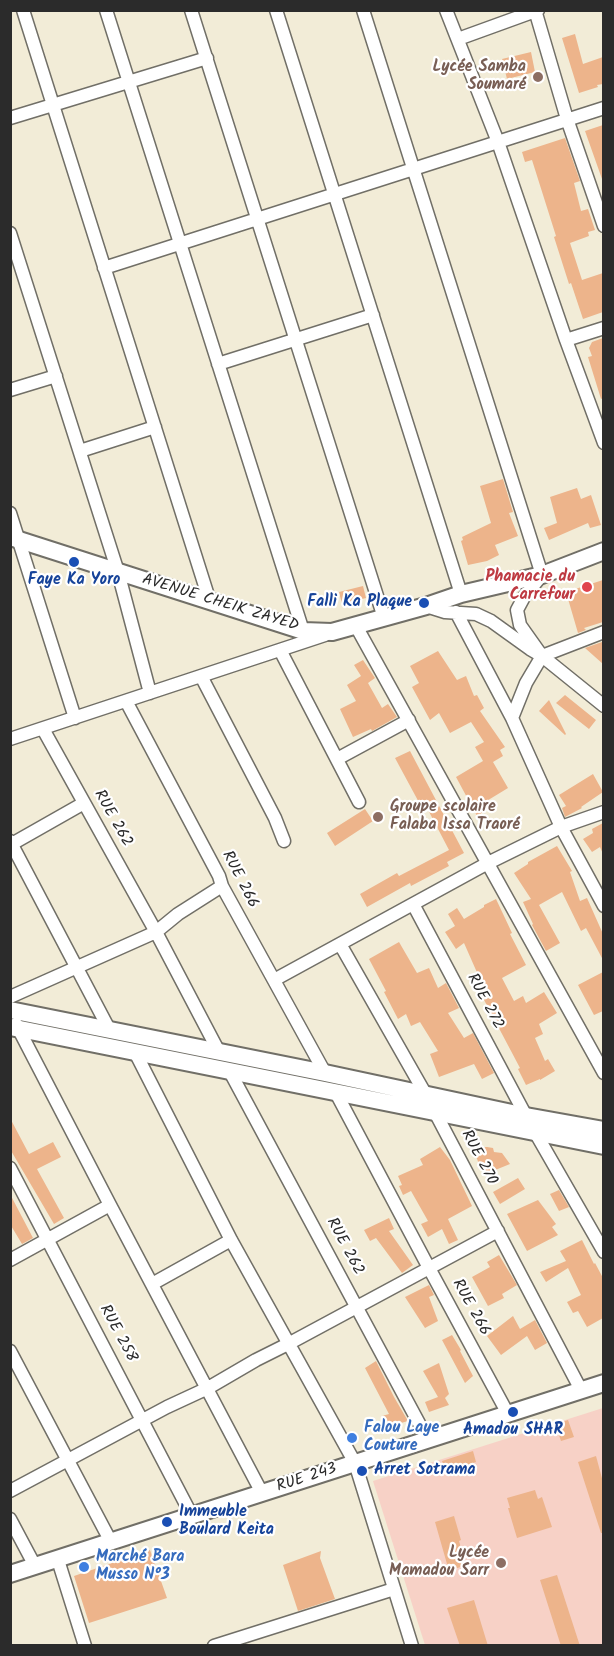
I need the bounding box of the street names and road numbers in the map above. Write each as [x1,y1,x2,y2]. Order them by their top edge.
street label: AVENUE CHEIK ZAYED [139,571,301,637]
street label: RUE 262 [89,787,135,851]
street label: RUE 266 [216,848,262,912]
street label: RUE 272 [461,971,507,1033]
street label: RUE 270 [456,1127,500,1189]
street label: RUE 262 [321,1215,367,1279]
street label: RUE 266 [447,1276,493,1340]
street label: RUE 258 [94,1302,140,1366]
street label: RUE 243 [275,1460,339,1498]

